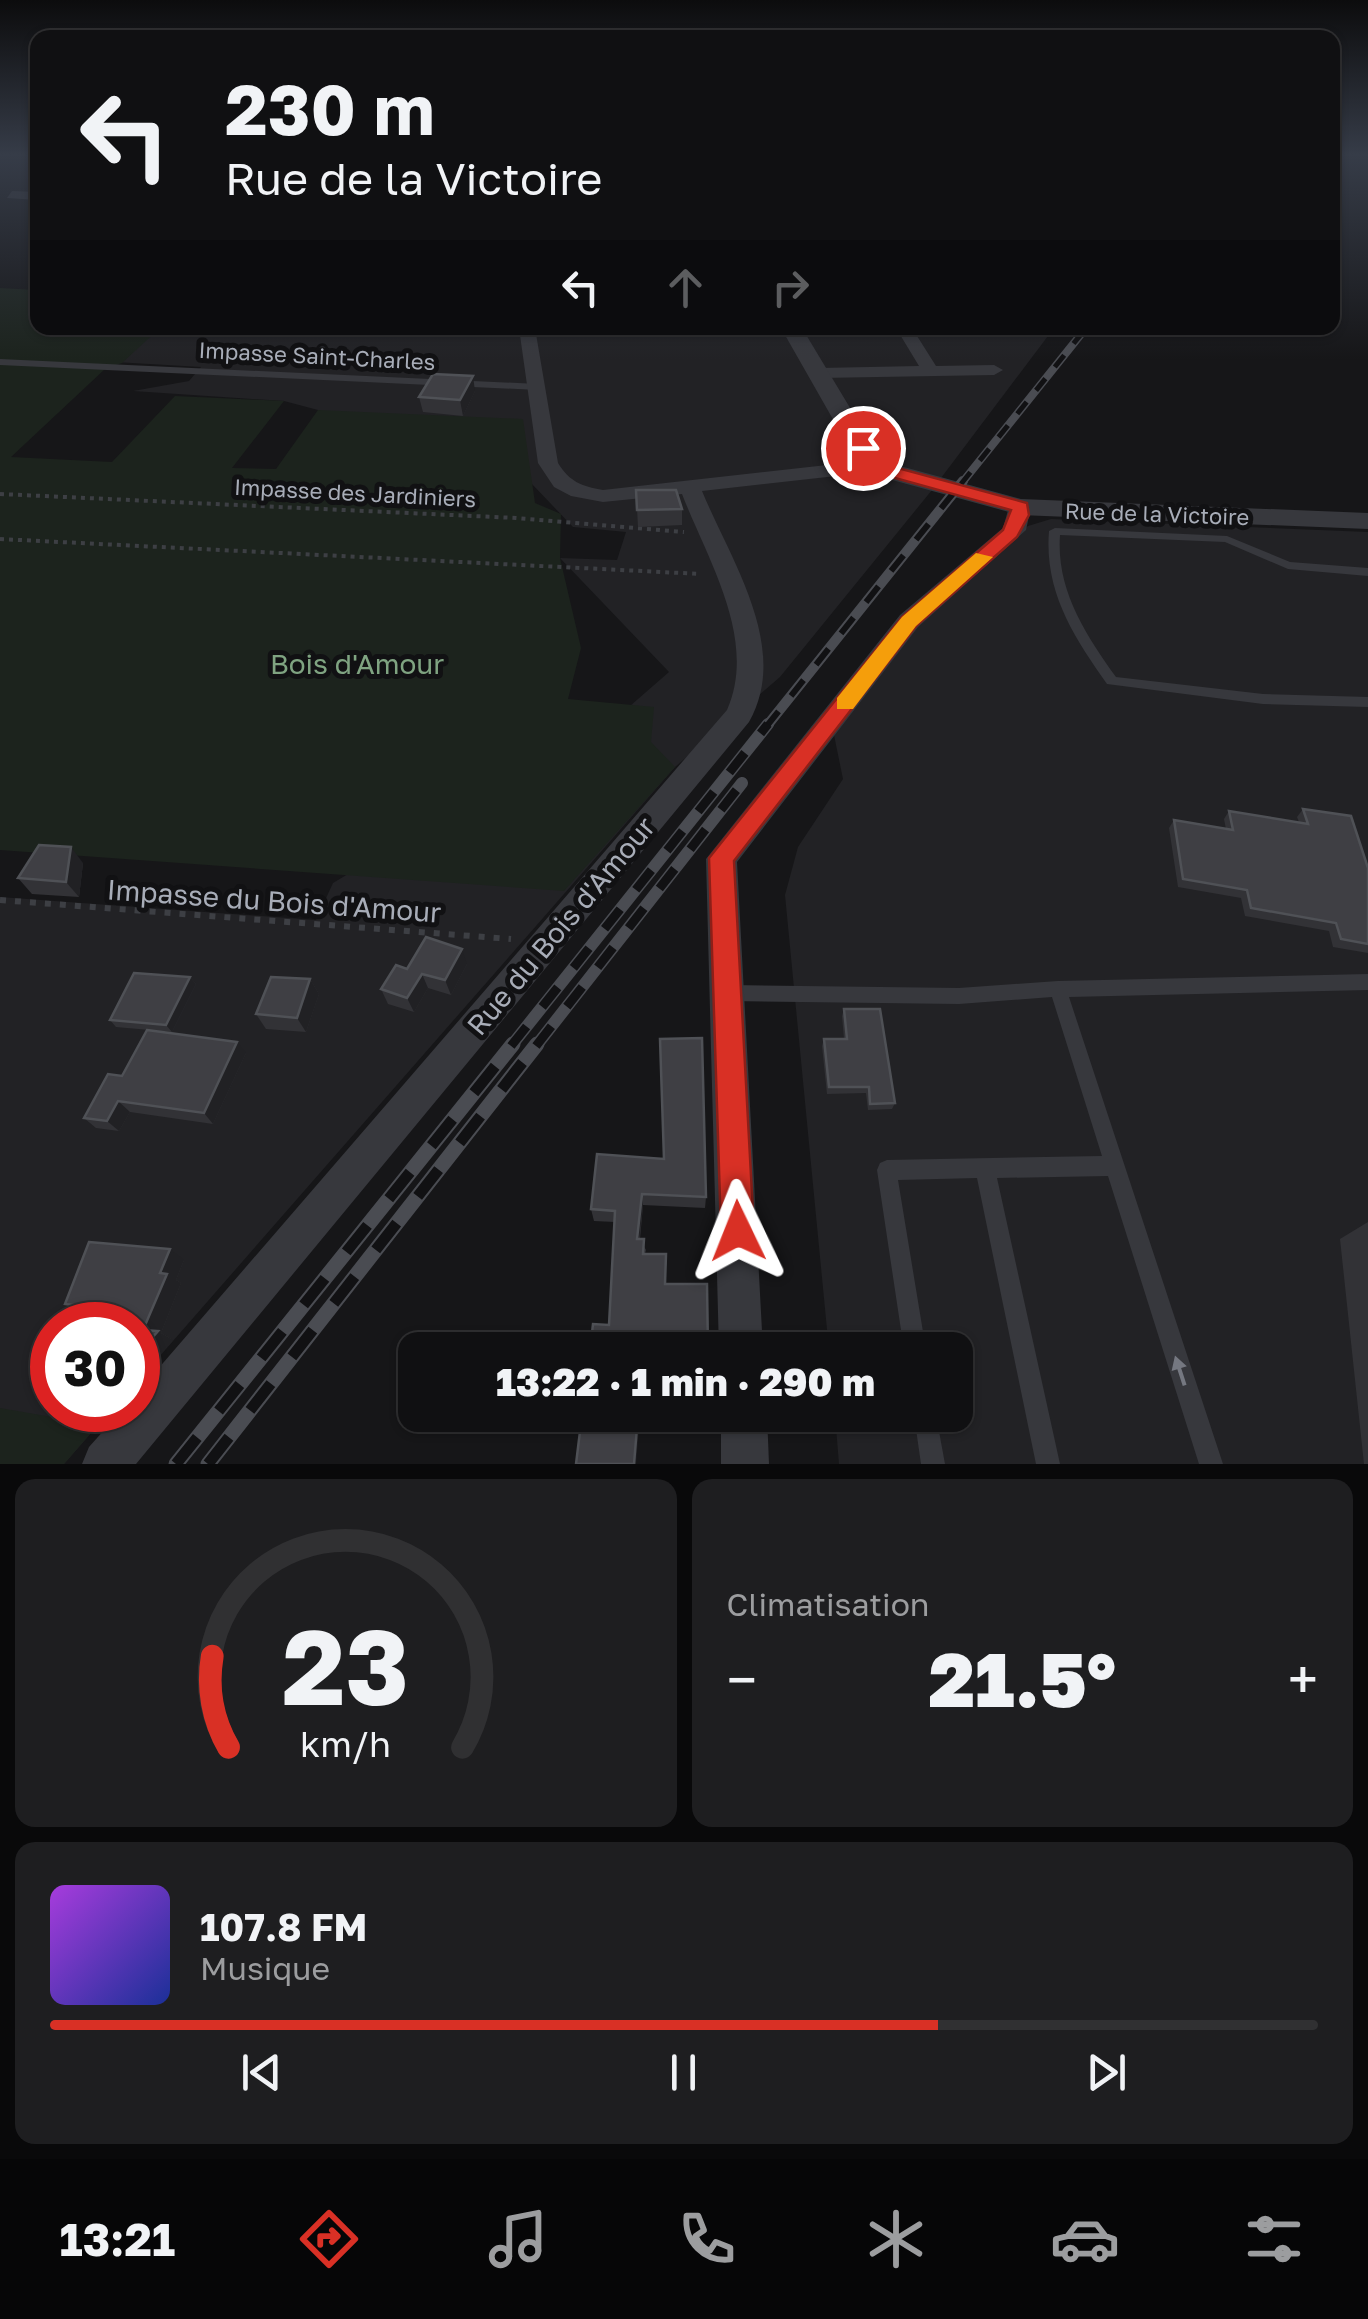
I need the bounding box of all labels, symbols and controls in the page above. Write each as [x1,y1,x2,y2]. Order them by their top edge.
text: 230 m [225,66,435,150]
icon: left [60,70,190,200]
text: Rue de la Victoire [225,151,602,205]
icon: left [553,260,608,315]
icon: ahead [658,260,713,315]
icon: right [763,260,818,315]
street label: Impasse Saint-Charles [198,336,436,375]
pin [821,406,906,491]
icon: arrive [836,421,891,476]
street label: Impasse des Jardiniers [233,473,477,512]
street label: Rue de la Victoire [1064,497,1250,530]
park label: Bois d'Amour [270,647,444,680]
street label: Rue du Bois d'Amour [460,810,661,1041]
street label: Impasse du Bois d'Amour [106,872,442,929]
position arrow [686,1179,790,1283]
speed limit sign: 30 [30,1302,160,1432]
one-way arrow [1172,1356,1187,1386]
text: 13:22 · 1 min · 290 m [496,1359,875,1404]
text: Climatisation [727,1585,930,1623]
text: 23 [282,1603,409,1728]
text: 21.5° [929,1633,1116,1724]
text: − [727,1646,757,1712]
text: + [1288,1646,1318,1712]
text: km/h [300,1722,391,1765]
text: 107.8 FM [200,1904,367,1949]
text: Musique [200,1949,330,1987]
icon: previous [234,2045,289,2100]
icon: pause [656,2045,711,2100]
icon: next [1079,2045,1134,2100]
icon: directions [294,2204,364,2274]
icon: music [483,2204,553,2274]
icon: phone [672,2204,742,2274]
icon: climate [861,2204,931,2274]
icon: car [1050,2204,1120,2274]
icon: filters [1239,2204,1309,2274]
text: 13:21 [59,2212,175,2266]

